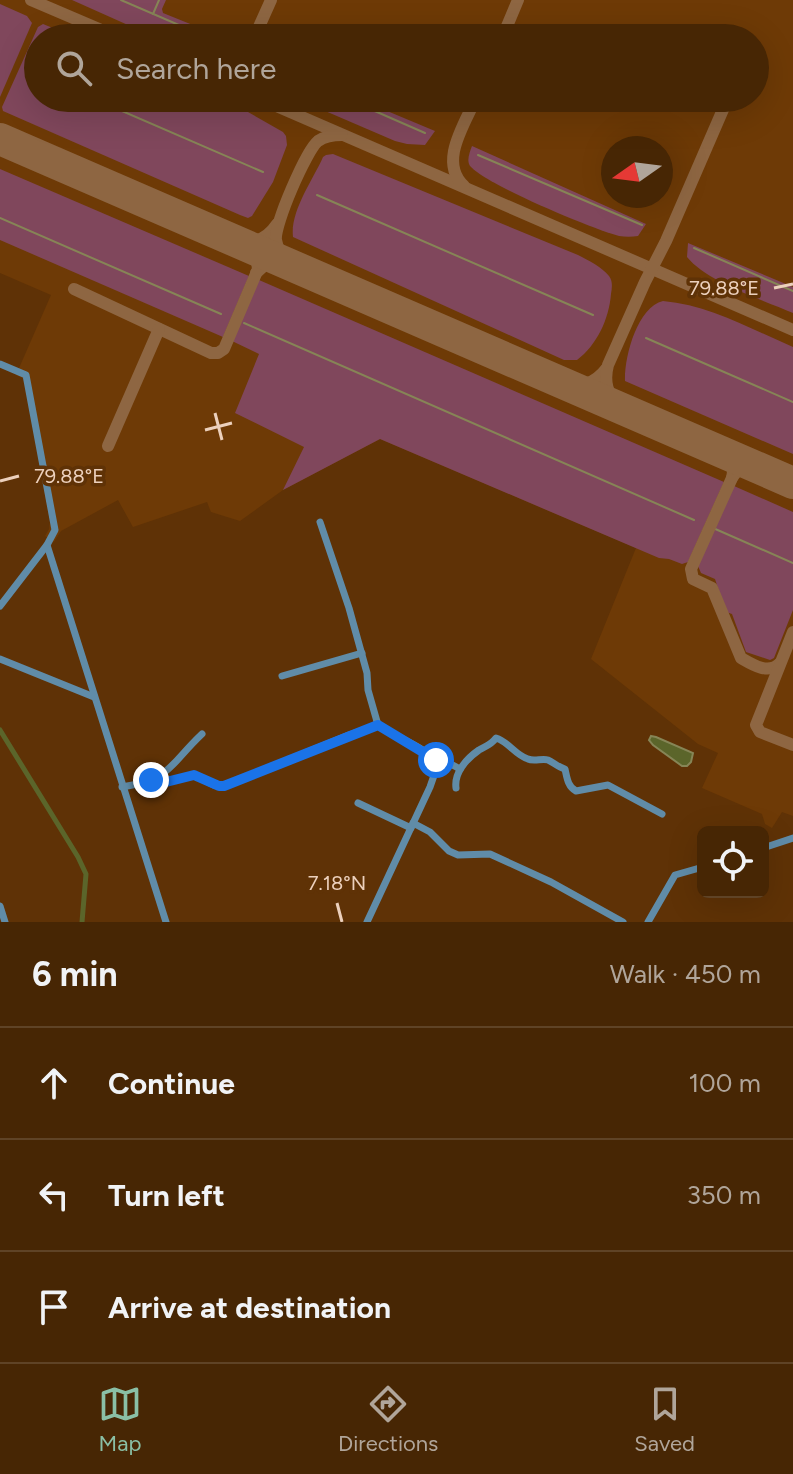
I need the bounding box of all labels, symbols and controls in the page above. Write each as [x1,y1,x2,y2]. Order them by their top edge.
search box [24,24,769,112]
icon: search [52,46,96,90]
text: Search here [116,50,276,87]
north arrow [601,136,673,208]
text: 79.88°E [689,276,759,300]
text: 79.88°E [34,464,104,488]
route start [418,742,454,778]
route end [133,762,169,798]
map controls [697,826,769,898]
button: locate [697,826,769,898]
text: 7.18°N [308,871,366,895]
text: 6 min [32,954,118,995]
text: Walk · 450 m [610,958,761,990]
icon: ahead [32,1061,76,1105]
text: Continue [108,1065,235,1102]
text: 100 m [688,1067,761,1099]
icon: left [32,1173,76,1217]
text: Turn left [108,1177,225,1214]
text: 350 m [687,1179,761,1211]
icon: arrive [32,1285,76,1329]
text: Arrive at destination [108,1289,391,1326]
tab: Map [98,1382,142,1457]
tab: Directions [338,1382,438,1457]
tab: Saved [634,1382,695,1457]

